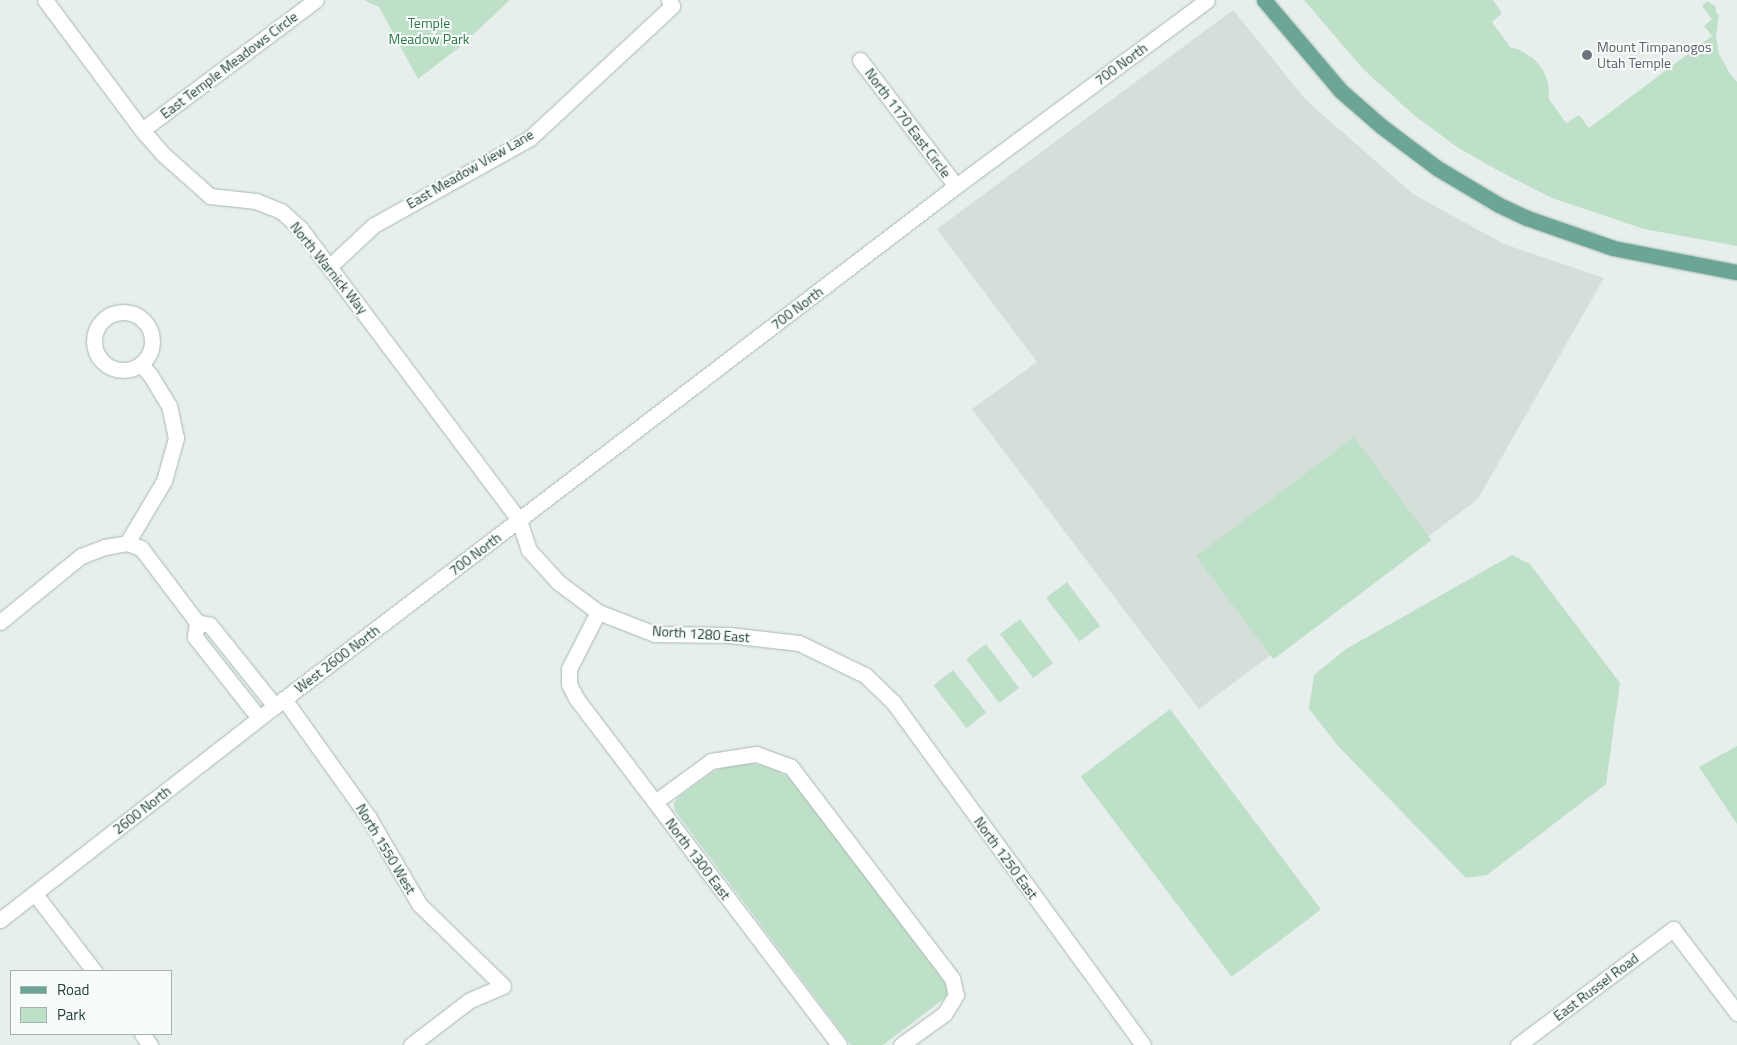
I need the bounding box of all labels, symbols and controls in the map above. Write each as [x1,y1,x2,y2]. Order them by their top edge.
street label: East Temple Meadows Circle [157,8,301,122]
park label: Temple Meadow Park [388,15,470,48]
street label: 700 North [1092,39,1150,89]
place label: Mount Timpanogos Utah Temple [1597,39,1712,72]
marker: Mount Timpanogos Utah Temple [1581,49,1593,61]
street label: North 1170 East Circle [861,65,955,181]
street label: East Meadow View Lane [404,126,536,212]
street label: North Warnick Way [287,219,371,317]
street label: 700 North [768,283,826,333]
street label: 700 North [446,529,504,579]
street label: West 2600 North [291,622,383,696]
street label: North 1280 East [652,622,750,646]
street label: 2600 North [110,782,174,838]
street label: North 1550 West [352,801,420,897]
street label: North 1250 East [970,814,1042,902]
street label: North 1300 East [662,815,734,903]
street label: East Russel Road [1550,950,1642,1024]
legend [10,970,172,1035]
text: Road [57,978,89,1001]
text: Park [57,1003,86,1026]

